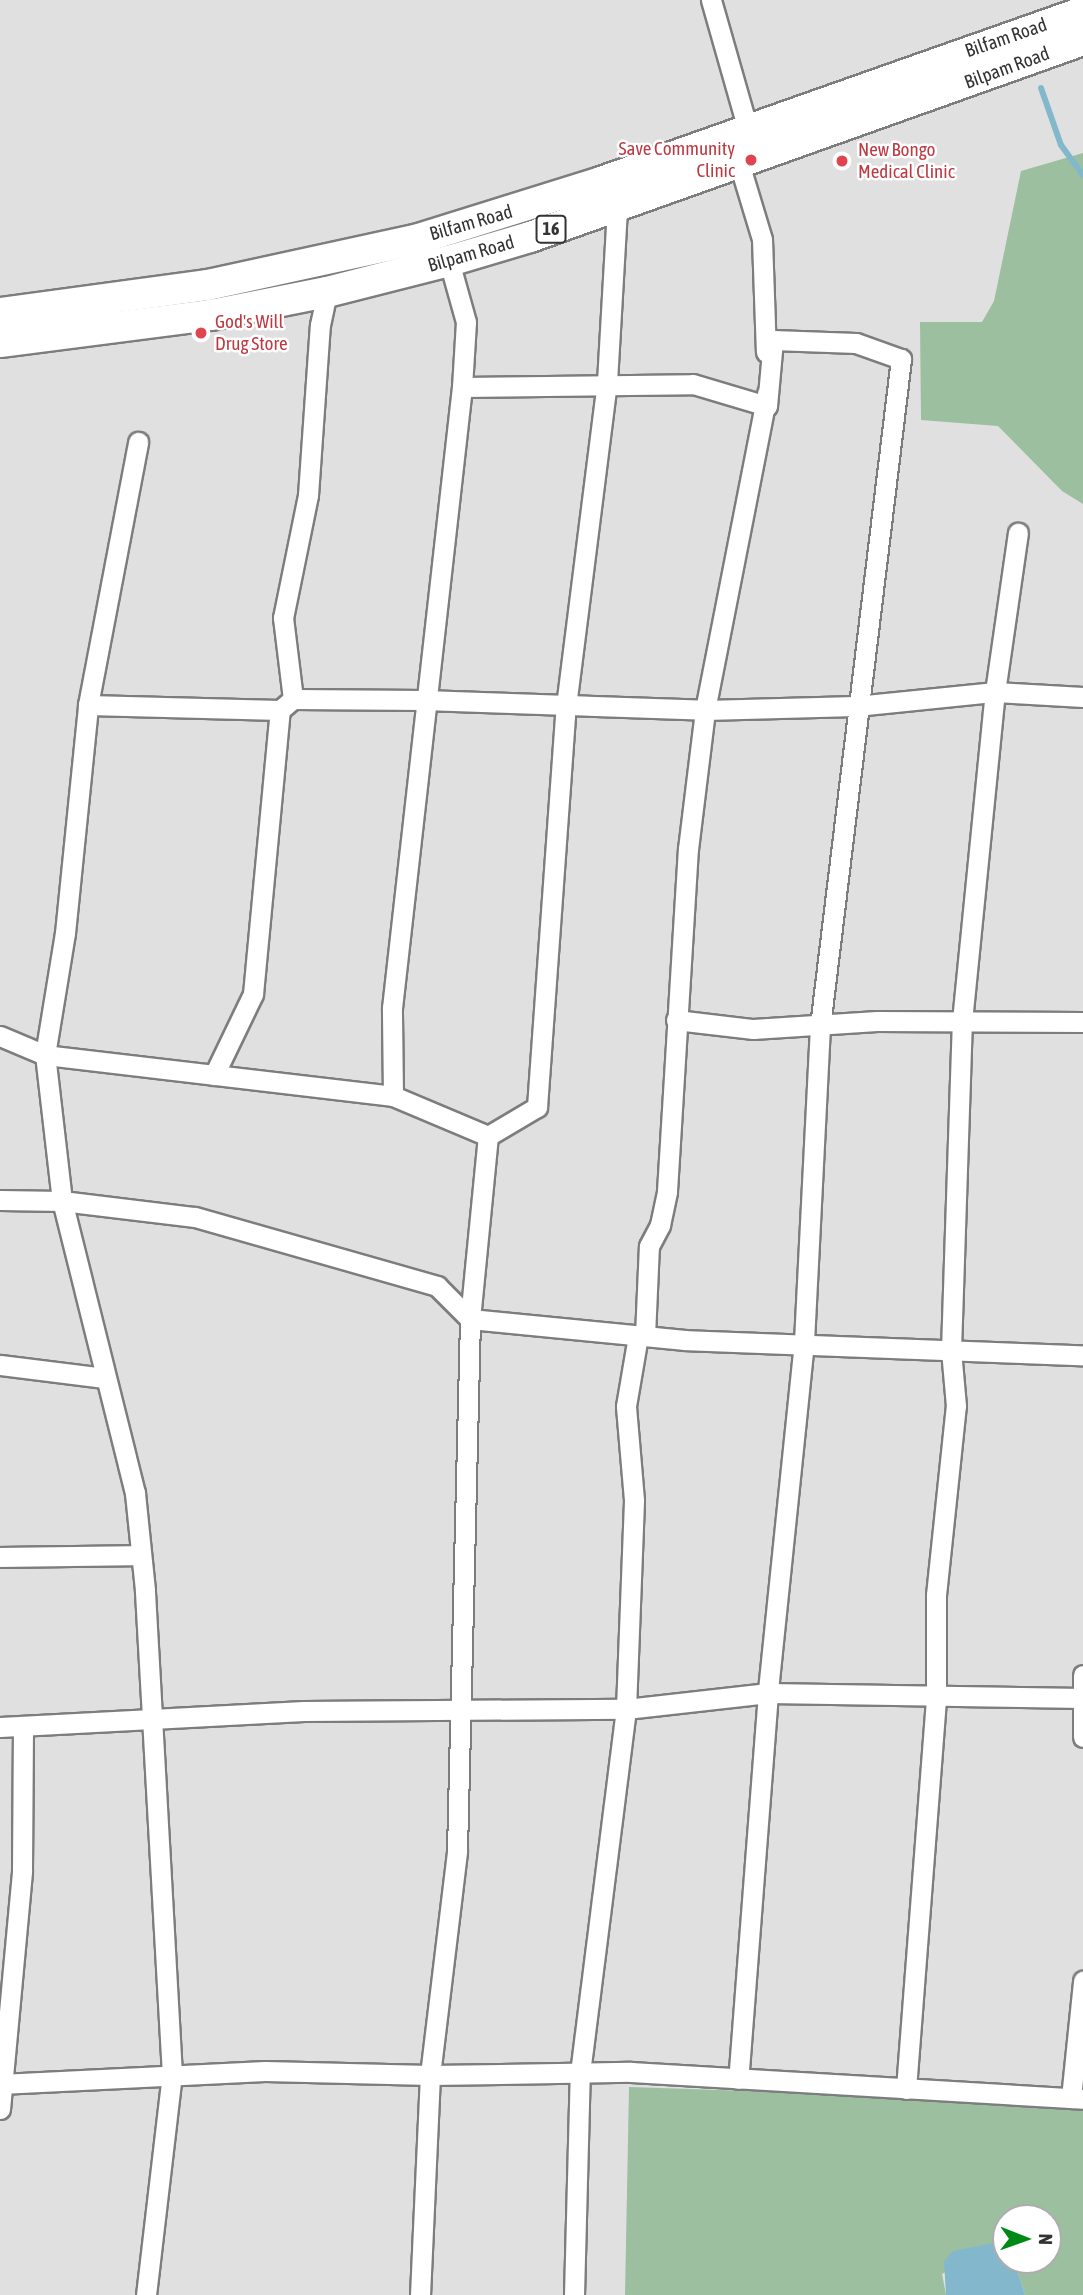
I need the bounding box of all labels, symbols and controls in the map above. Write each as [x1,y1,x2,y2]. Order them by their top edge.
street label: Bilfam Road [962,13,1050,63]
street label: Bilpam Road [961,42,1053,94]
place label: Save Community Clinic [618,138,735,182]
place label: New Bongo Medical Clinic [858,139,955,183]
marker: Save Community Clinic [741,150,761,170]
marker: New Bongo Medical Clinic [832,151,852,171]
street label: Bilfam Road [427,200,515,246]
road number: 16 [535,214,567,244]
street label: Bilpam Road [425,231,517,277]
place label: God's Will Drug Store [215,311,288,355]
marker: God's Will Drug Store [193,325,209,341]
north arrow [992,2204,1062,2274]
text: N [1035,2234,1057,2245]

